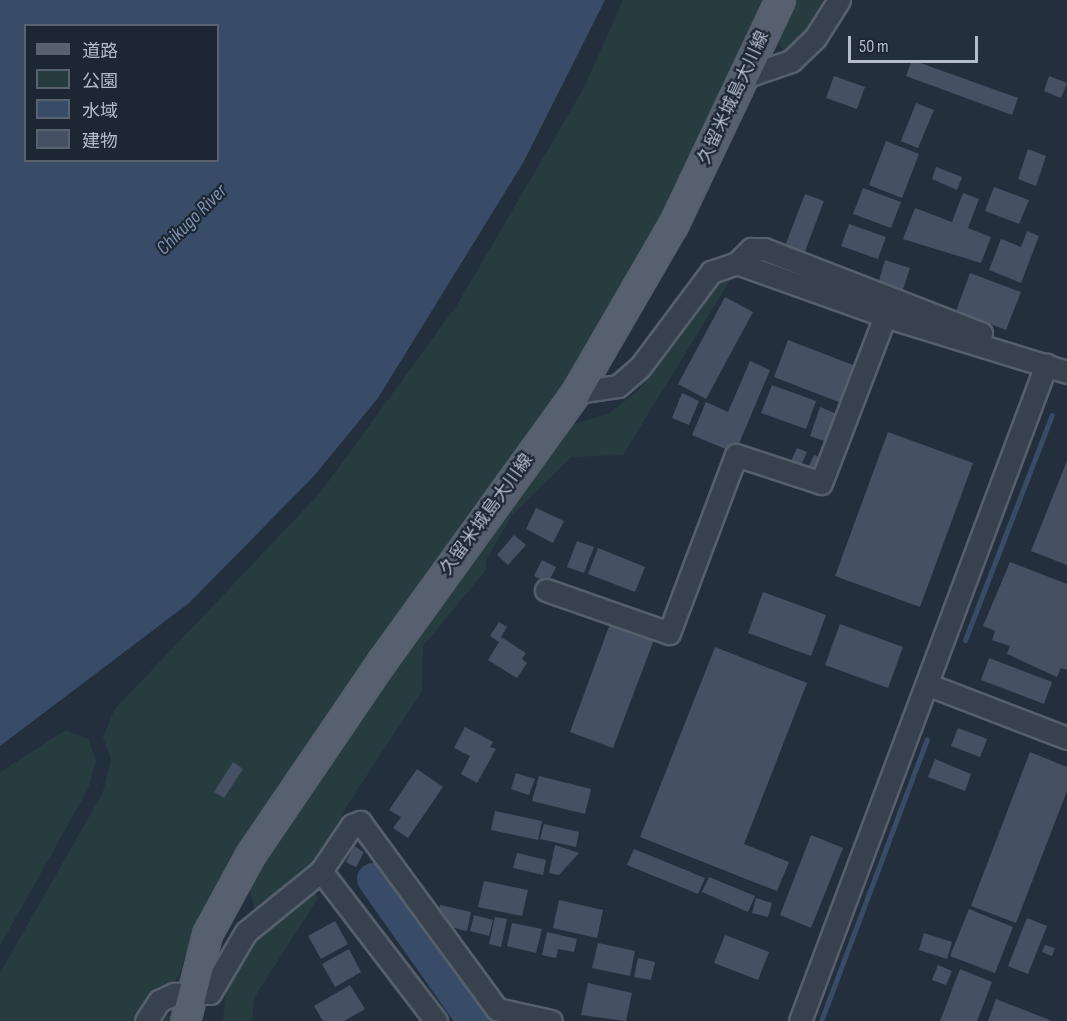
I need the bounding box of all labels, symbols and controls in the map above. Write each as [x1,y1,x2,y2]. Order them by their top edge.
legend [24,24,219,162]
scale bar [851,24,982,62]
street label: 久留米城島大川線 [694,28,774,168]
text: 50 m [859,36,889,57]
text: 道路 [82,41,118,62]
text: 公園 [82,71,118,92]
text: 水域 [82,101,118,122]
text: 建物 [82,131,118,152]
water label: Chikugo River [152,180,232,260]
street label: 久留米城島大川線 [436,450,538,580]

